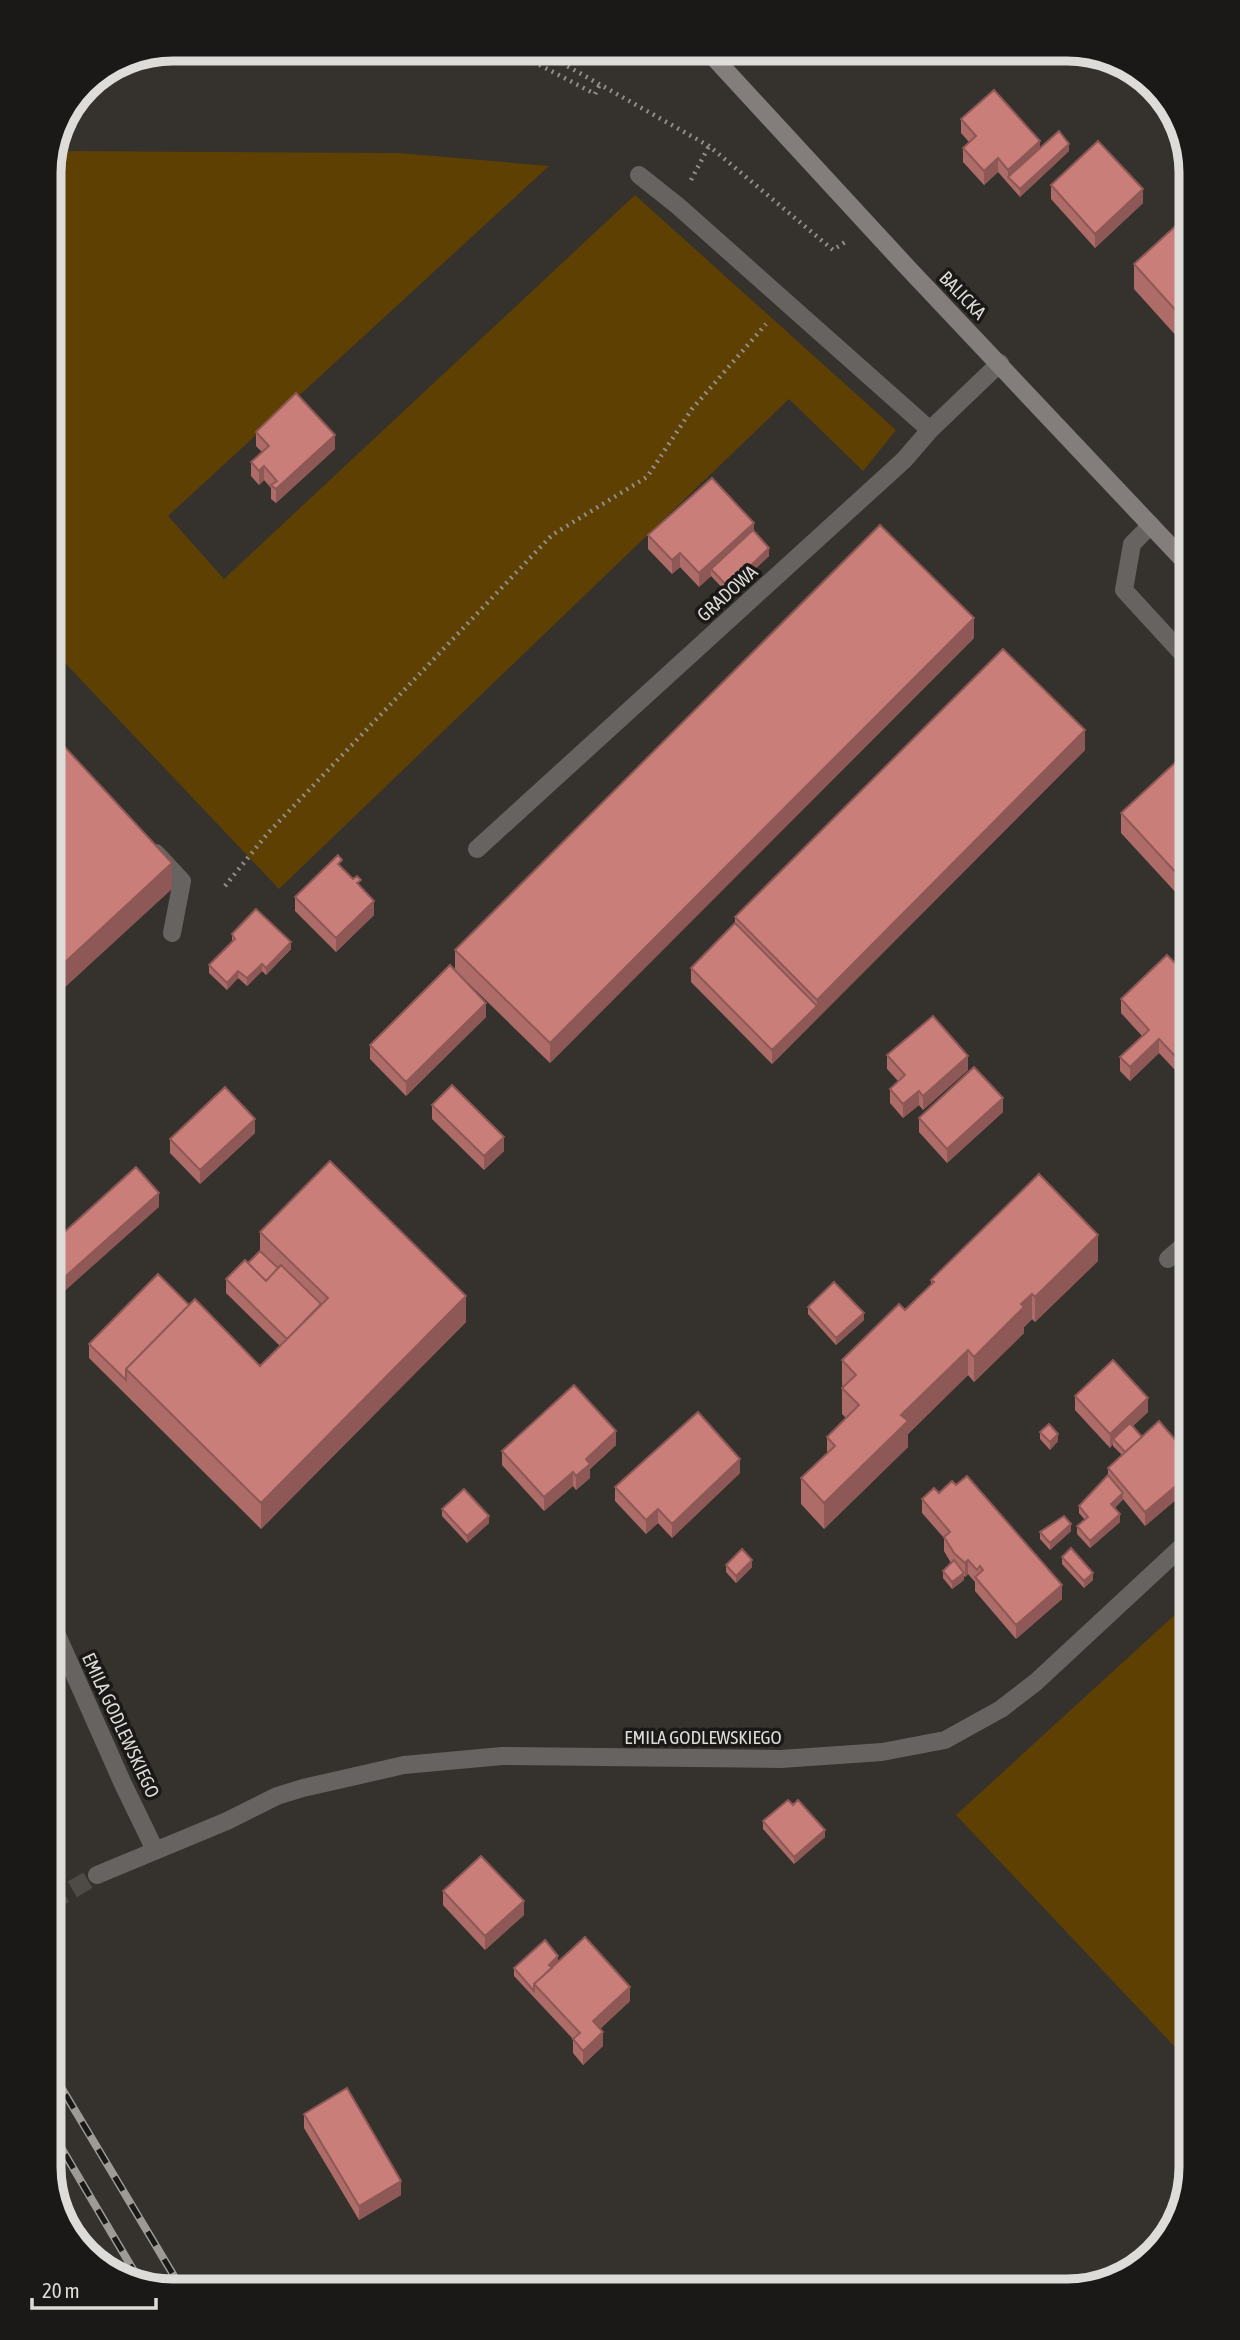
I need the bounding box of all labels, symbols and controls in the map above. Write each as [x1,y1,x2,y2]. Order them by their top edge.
street label: BALICKA [935,267,991,324]
street label: GRADOWA [692,560,762,626]
street label: EMILA GODLEWSKIEGO [78,1649,164,1801]
street label: EMILA GODLEWSKIEGO [624,1726,782,1748]
scale bar [32,2266,156,2310]
text: 20 m [42,2278,80,2302]

